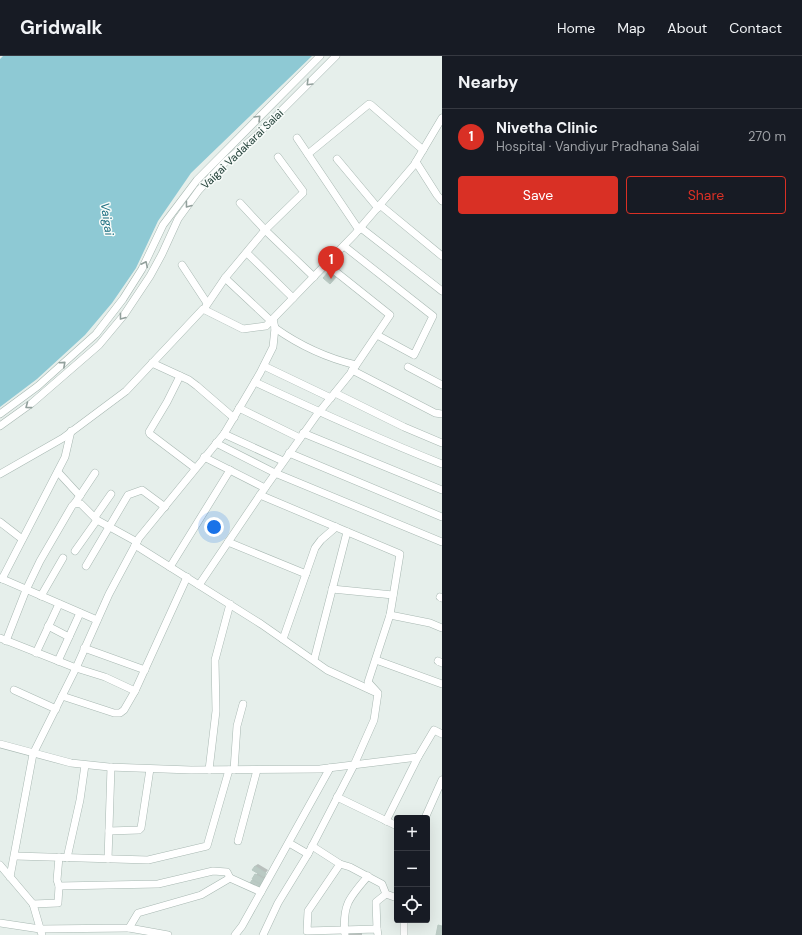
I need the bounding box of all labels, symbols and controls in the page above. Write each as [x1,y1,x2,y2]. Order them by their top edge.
text: Gridwalk [20,15,102,40]
text: Home [557,19,595,37]
text: Map [617,19,645,37]
text: About [667,19,707,37]
text: Contact [729,19,782,37]
text: Nearby [458,71,518,93]
one-way arrow [306,79,314,86]
street label: Vaigai Vadakarai Salai [198,106,286,192]
one-way arrow [253,115,261,123]
text: Nivetha Clinic [496,118,598,138]
text: 1 [469,128,473,145]
text: 270 m [748,128,786,145]
text: Hospital · Vandiyur Pradhana Salai [496,138,699,155]
button: Save [458,176,618,214]
button: Share [626,176,786,214]
water label: Vaigai [97,201,117,238]
one-way arrow [186,201,193,208]
pin: 1 [318,246,344,279]
one-way arrow [140,260,147,268]
one-way arrow [120,313,127,320]
one-way arrow [58,361,66,368]
one-way arrow [25,401,32,408]
your location [204,517,224,537]
map controls [394,815,430,923]
button: + [394,815,430,851]
button: − [394,851,430,887]
button: locate [394,887,430,923]

